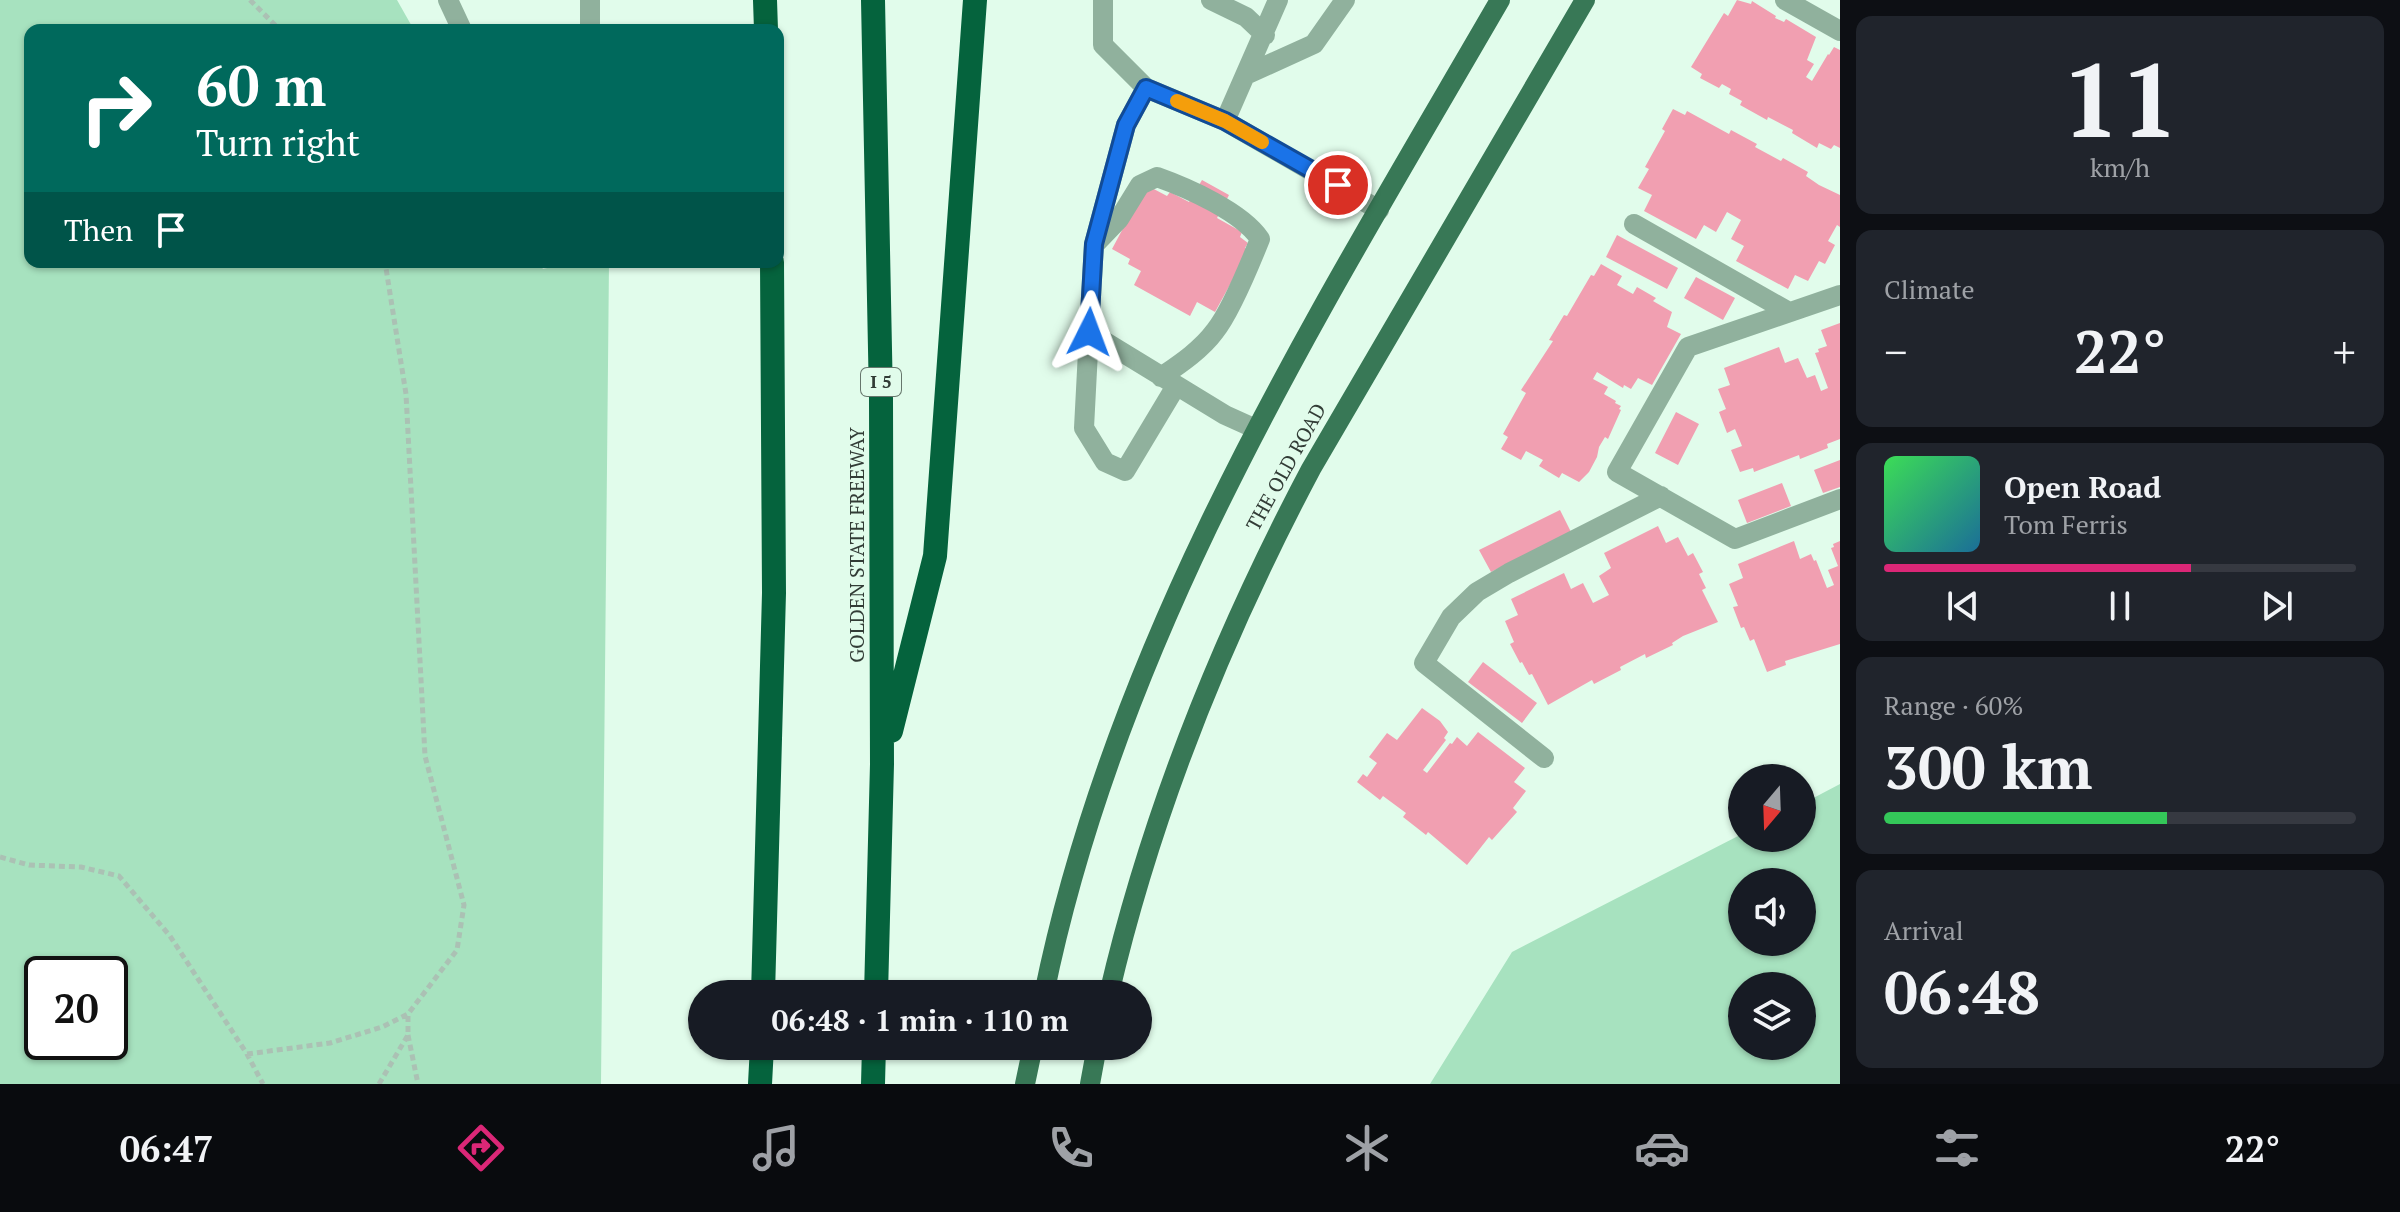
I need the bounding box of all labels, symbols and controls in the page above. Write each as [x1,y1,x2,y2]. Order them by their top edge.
text: 11 [2061,29,2179,167]
text: 60 m [196,48,326,122]
icon: right [64,56,168,160]
text: Turn right [196,119,360,166]
text: km/h [2090,150,2150,184]
pin [1304,151,1372,219]
icon: arrive [1316,163,1360,207]
icon: arrive [149,208,193,252]
text: Then [64,210,133,250]
text: Climate [1884,272,1975,306]
position arrow [1047,290,1131,374]
text: 22° [2074,311,2166,390]
text: − [1884,322,1907,381]
text: + [2333,322,2356,381]
road number: I 5 [861,368,901,396]
street label: THE OLD ROAD [1239,398,1332,535]
street label: GOLDEN STATE FREEWAY [843,427,870,663]
text: Open Road [2004,467,2161,507]
text: Tom Ferris [2004,507,2128,541]
icon: previous [1941,584,1985,628]
icon: pause [2098,584,2142,628]
icon: next [2255,584,2299,628]
text: Range · 60% [1884,688,2023,722]
text: 300 km [1884,727,2092,806]
north arrow [1728,764,1816,852]
map controls [1728,764,1816,1060]
button: sound [1728,868,1816,956]
text: Arrival [1884,913,1964,947]
text: 06:48 [1884,952,2040,1031]
speed limit sign: 20 [24,956,128,1060]
button: layers [1728,972,1816,1060]
text: 06:48 · 1 min · 110 m [772,1000,1068,1040]
icon: directions [453,1120,509,1176]
icon: music [748,1120,804,1176]
icon: phone [1043,1120,1099,1176]
icon: climate [1339,1120,1395,1176]
icon: car [1634,1120,1690,1176]
icon: filters [1929,1120,1985,1176]
text: 06:47 [120,1125,213,1172]
text: 22° [2225,1125,2280,1172]

